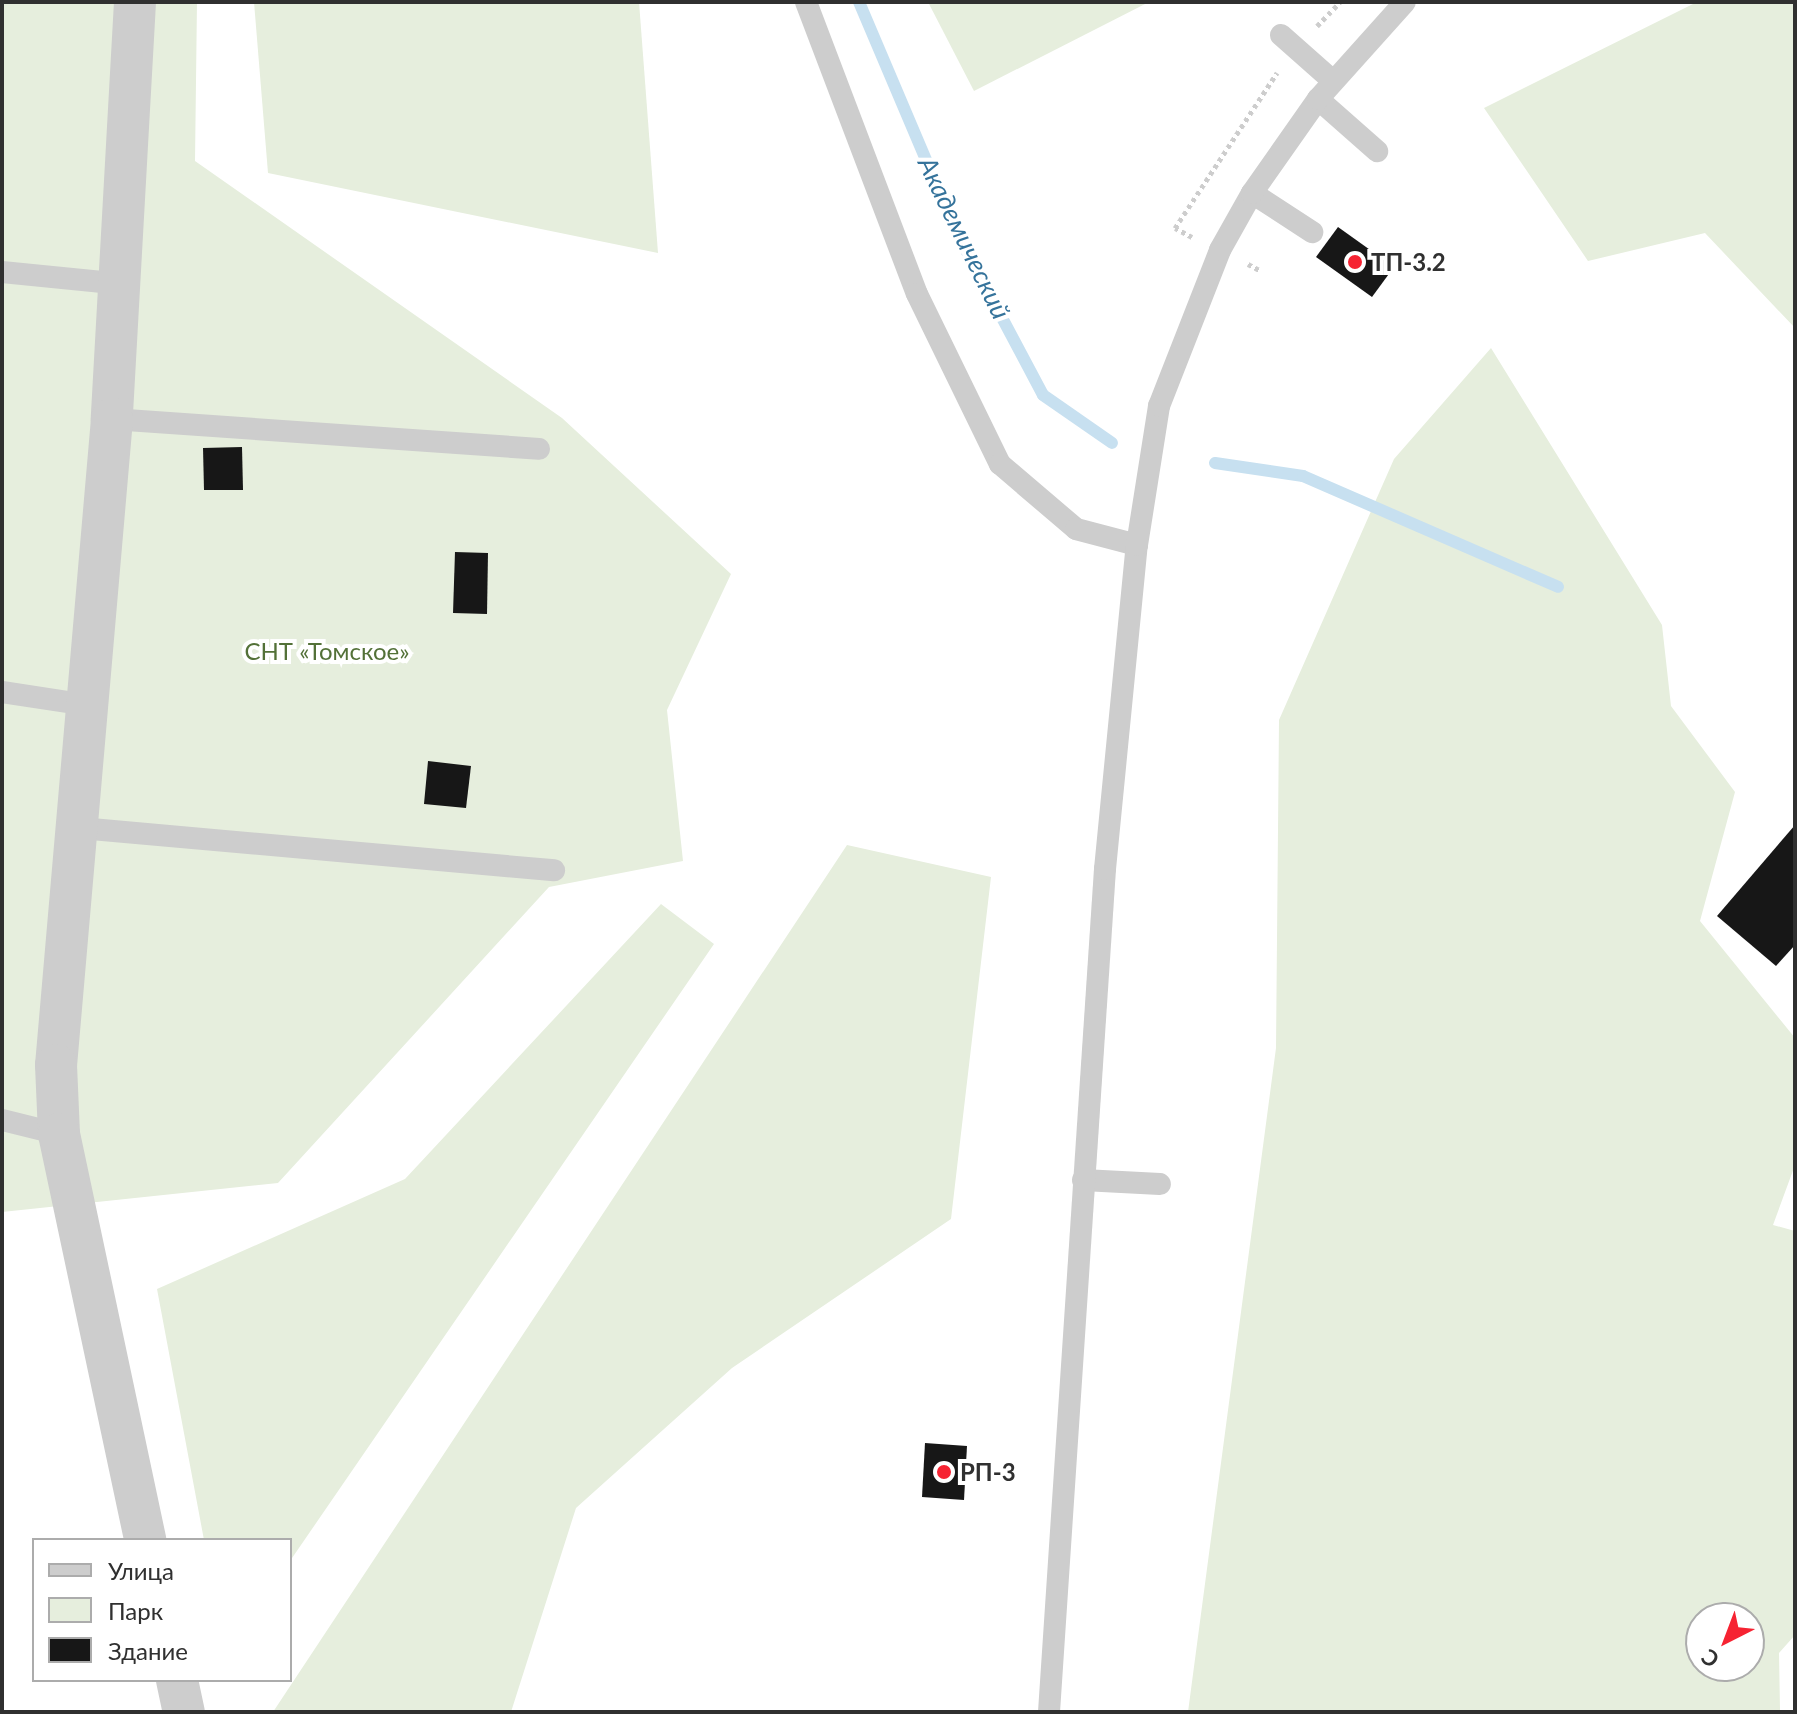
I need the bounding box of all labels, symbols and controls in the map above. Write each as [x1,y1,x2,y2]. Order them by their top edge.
water label: Академический [911,152,1017,324]
place label: ТП-3.2 [1371,248,1446,276]
marker: ТП-3.2 [1346,253,1364,271]
park label: СНТ «Томское» [245,637,409,665]
place label: РП-3 [960,1458,1016,1486]
marker: РП-3 [935,1463,953,1481]
legend [32,1538,292,1682]
text: Улица [108,1556,174,1585]
text: Парк [108,1596,163,1625]
north arrow [1685,1602,1765,1682]
text: Здание [108,1636,188,1665]
text: С [1696,1644,1724,1674]

